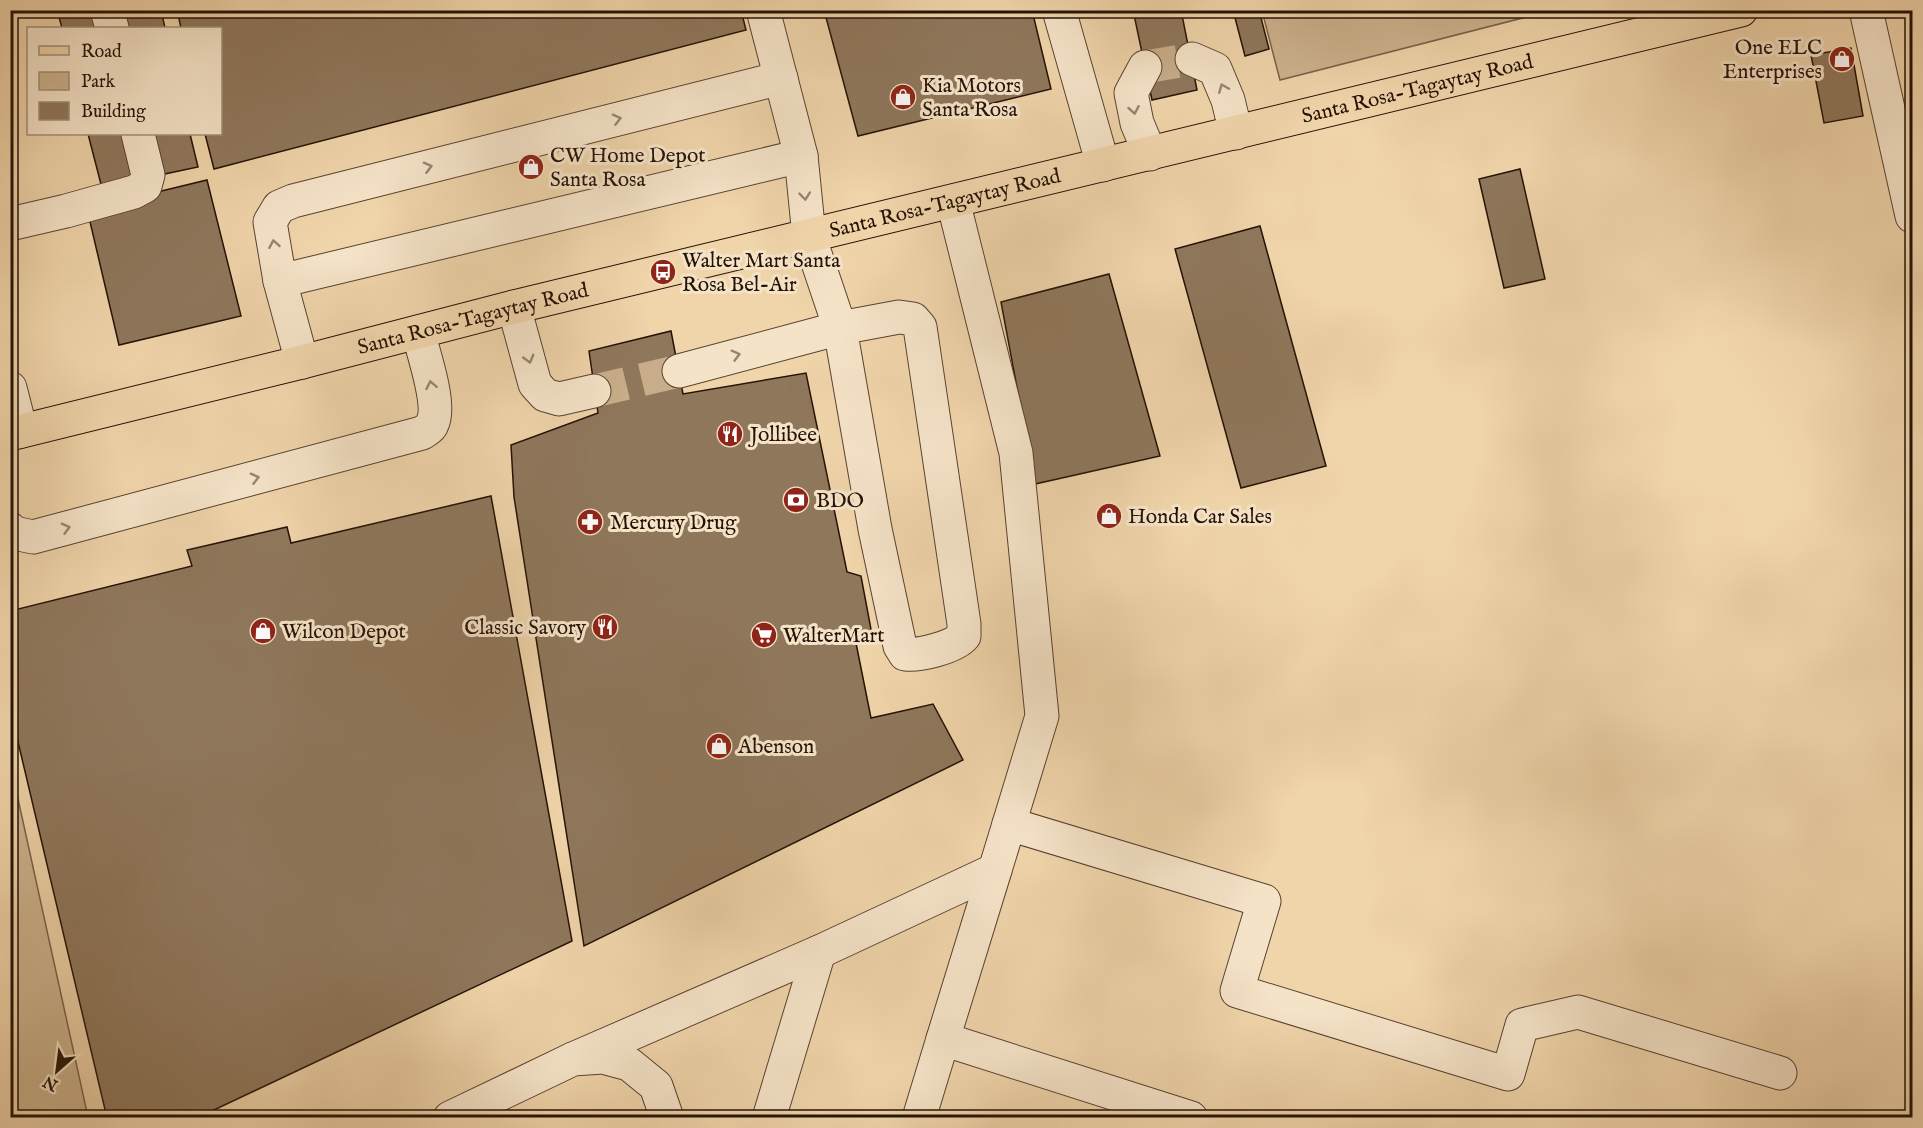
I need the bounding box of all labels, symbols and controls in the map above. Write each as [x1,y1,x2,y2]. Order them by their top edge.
legend [27,27,222,135]
place label: One ELC Enterprises [1723,35,1822,86]
text: Road [81,41,122,64]
shop icon: One ELC Enterprises [1827,44,1857,74]
street label: Santa Rosa-Tagaytay Road [1299,49,1537,131]
text: Park [81,71,116,94]
place label: Kia Motors Santa Rosa [922,73,1021,124]
shop icon: Kia Motors Santa Rosa [888,82,918,112]
one-way arrow [1218,84,1230,95]
text: Building [81,101,146,124]
one-way arrow [1128,105,1140,115]
one-way arrow [612,113,622,126]
place label: CW Home Depot Santa Rosa [550,143,705,194]
shop icon: CW Home Depot Santa Rosa [516,152,546,182]
one-way arrow [423,161,433,174]
street label: Santa Rosa-Tagaytay Road [827,163,1064,245]
one-way arrow [798,192,811,201]
one-way arrow [268,240,281,250]
place label: Walter Mart Santa Rosa Bel-Air [682,248,841,299]
bus stop icon: Walter Mart Santa Rosa Bel-Air [648,257,678,287]
street label: Santa Rosa-Tagaytay Road [355,277,592,362]
one-way arrow [731,350,741,363]
one-way arrow [521,354,534,364]
one-way arrow [425,380,438,390]
restaurant icon: Jollibee [715,419,745,449]
place label: Jollibee [748,422,817,449]
one-way arrow [249,472,259,485]
bank icon: BDO [781,485,811,515]
place label: BDO [816,488,864,515]
shop icon: Honda Car Sales [1094,501,1124,531]
place label: Honda Car Sales [1128,504,1272,531]
pharmacy icon: Mercury Drug [575,507,605,537]
place label: Mercury Drug [610,510,737,537]
one-way arrow [61,522,71,535]
restaurant icon: Classic Savory [590,612,620,642]
place label: Classic Savory [464,615,587,642]
shop icon: Wilcon Depot [248,616,278,646]
place label: Wilcon Depot [282,619,406,646]
supermarket icon: WalterMart [749,620,779,650]
place label: WalterMart [783,623,884,650]
shop icon: Abenson [704,731,734,761]
place label: Abenson [737,734,814,761]
north arrow [27,1041,87,1101]
text: N [40,1070,63,1095]

